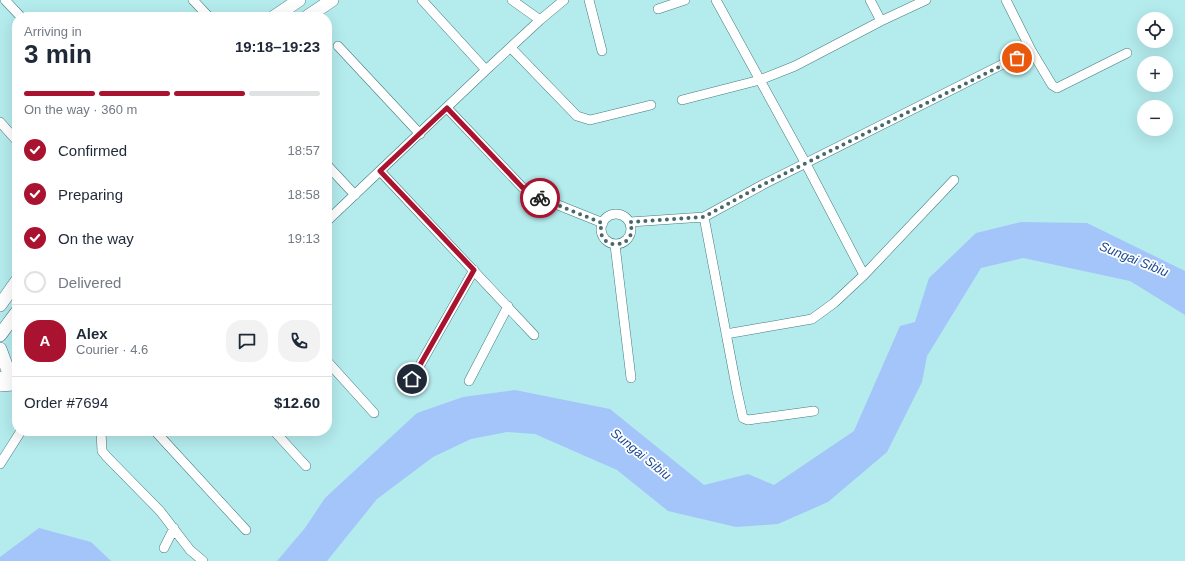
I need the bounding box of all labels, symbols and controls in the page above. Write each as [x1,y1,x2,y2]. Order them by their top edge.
map controls [1137,12,1173,136]
button: locate [1137,12,1173,48]
text: Arriving in [24,24,82,39]
text: 19:18–19:23 [235,38,320,55]
text: 3 min [24,39,92,69]
pin [1000,41,1034,75]
icon: bag [1006,47,1028,69]
button: + [1137,56,1173,92]
button: − [1137,100,1173,136]
text: On the way · 360 m [24,102,137,117]
icon: check [24,139,46,161]
text: Confirmed [58,142,127,159]
text: 18:57 [287,143,320,158]
courier [520,178,560,218]
icon: check [24,183,46,205]
text: Preparing [58,186,123,203]
text: 18:58 [287,187,320,202]
icon: bike [529,187,551,209]
icon: check [24,227,46,249]
text: On the way [58,230,134,247]
text: 19:13 [287,231,320,246]
water label: Sungai Sibiu [1097,238,1171,280]
text: Delivered [58,274,121,291]
button: chat [226,320,268,362]
button: phone [278,320,320,362]
text: Alex [76,325,108,342]
text: A [40,332,50,349]
text: Courier · 4.6 [76,342,148,357]
pin [395,362,429,396]
icon: home [401,368,423,390]
text: Order #7694 [24,394,108,411]
text: $12.60 [274,394,320,411]
water label: Sungai Sibiu [608,425,674,483]

